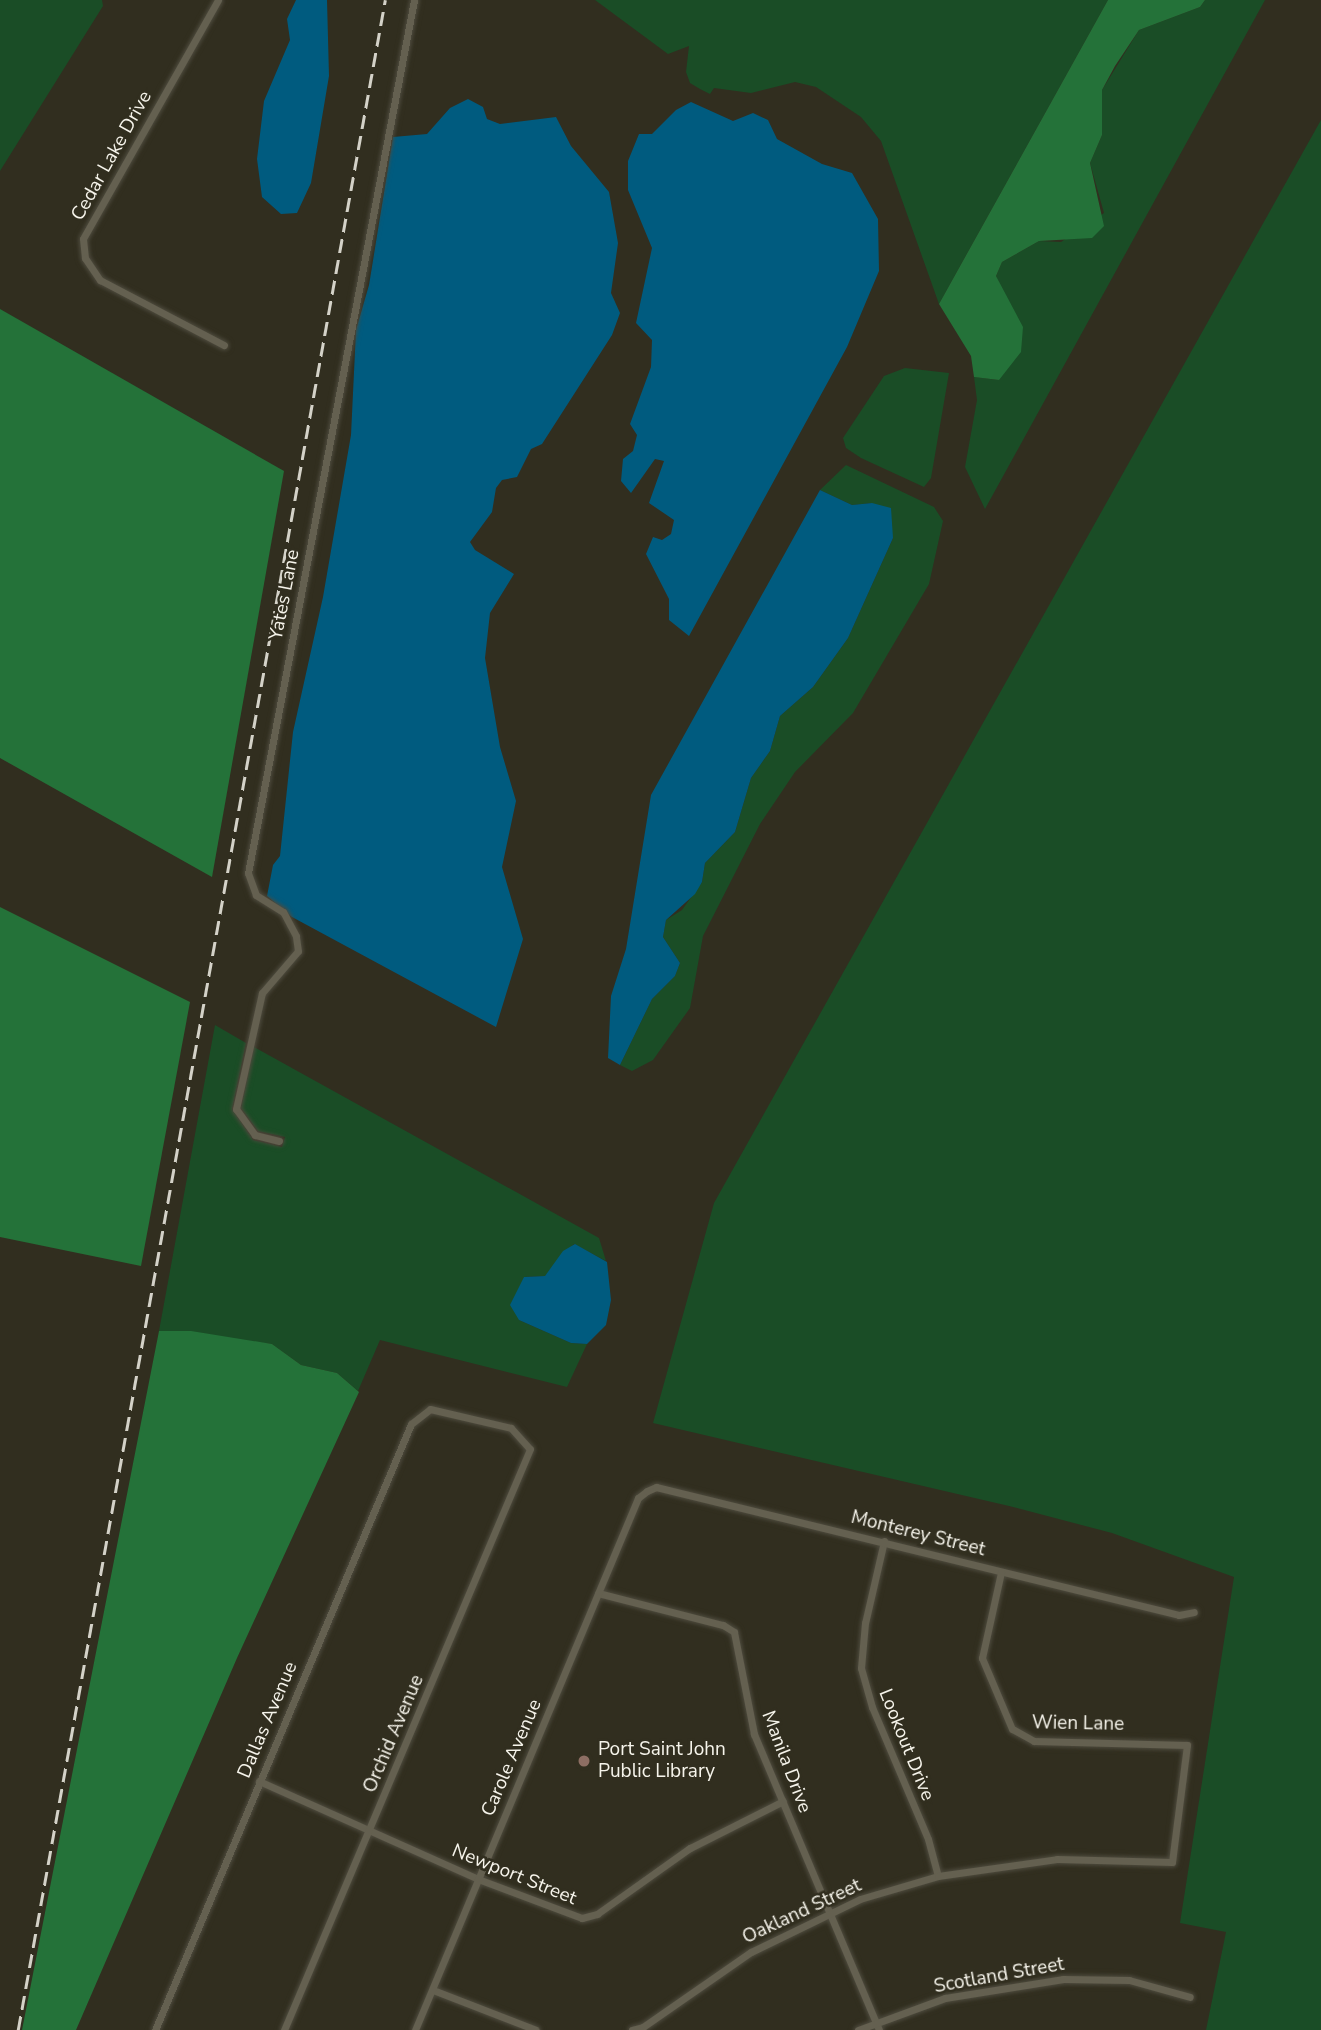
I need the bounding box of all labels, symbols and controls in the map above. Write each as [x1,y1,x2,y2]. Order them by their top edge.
street label: Cedar Lake Drive [67,87,157,225]
street label: Yates Lane [265,548,305,642]
street label: Monterey Street [849,1506,987,1562]
street label: Dallas Avenue [233,1658,303,1782]
street label: Orchid Avenue [359,1672,429,1796]
street label: Lookout Drive [873,1686,939,1804]
street label: Carole Avenue [477,1696,547,1820]
street label: Manila Drive [756,1708,816,1816]
street label: Wien Lane [1032,1712,1124,1736]
place label: Port Saint John Public Library [598,1739,726,1783]
marker: Port Saint John Public Library [576,1753,592,1769]
street label: Newport Street [448,1840,580,1910]
street label: Oakland Street [739,1875,865,1949]
street label: Scotland Street [932,1953,1066,1999]

